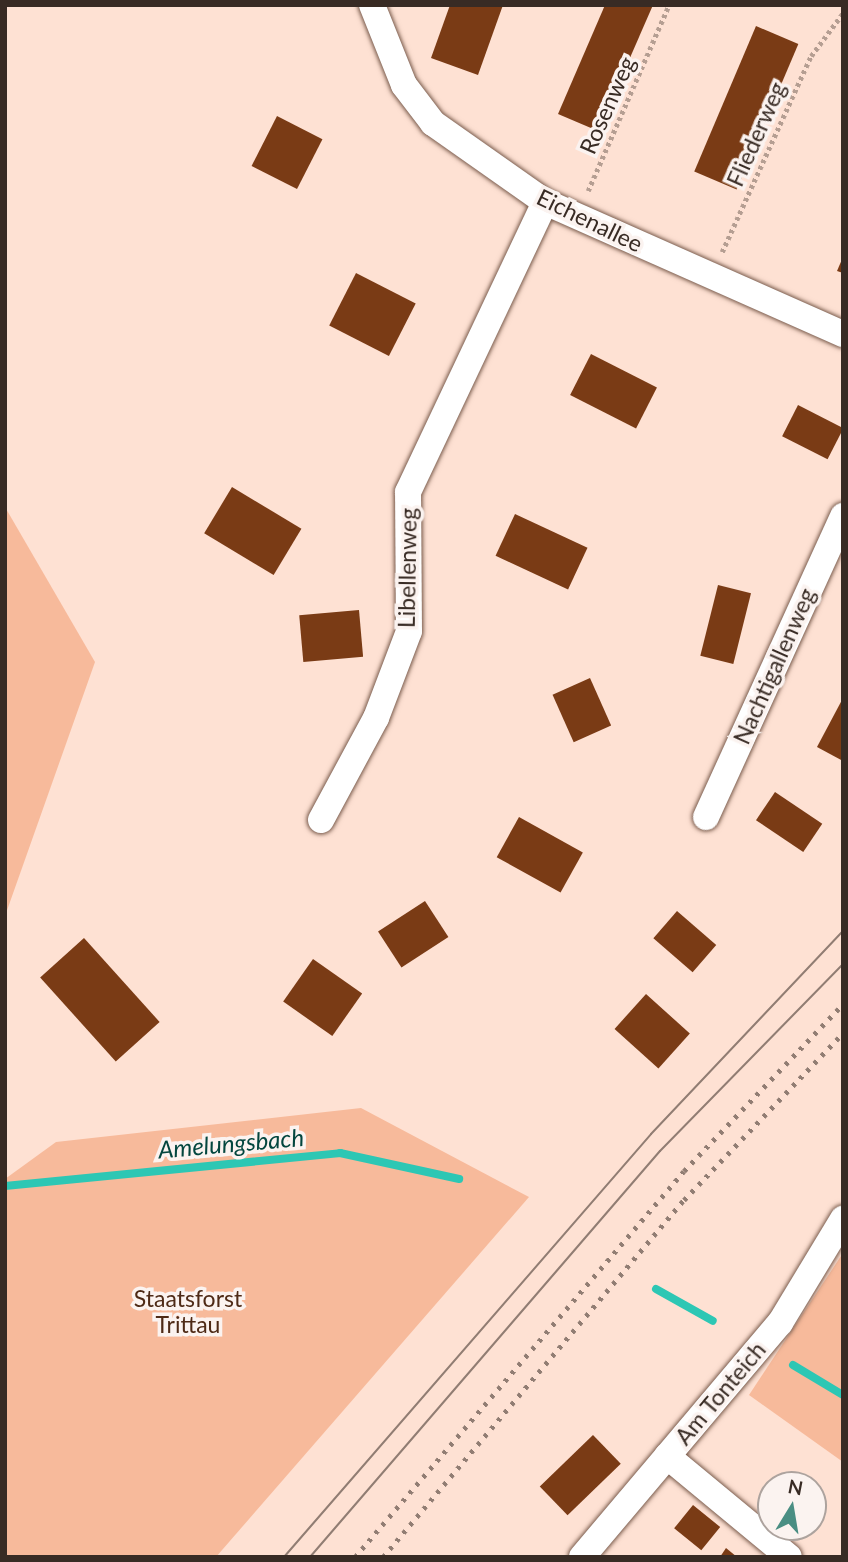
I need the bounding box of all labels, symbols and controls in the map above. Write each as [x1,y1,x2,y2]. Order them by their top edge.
street label: Rosenweg [573,52,641,158]
street label: Fliederweg [721,78,791,190]
street label: Eichenallee [533,183,647,257]
street label: Libellenweg [392,508,422,628]
street label: Nachtigallenweg [727,584,821,748]
water label: Amelungsbach [157,1122,305,1164]
park label: Staatsforst Trittau [134,1284,242,1338]
street label: Am Tonteich [669,1336,771,1450]
north arrow [757,1471,827,1541]
text: N [786,1474,805,1500]

